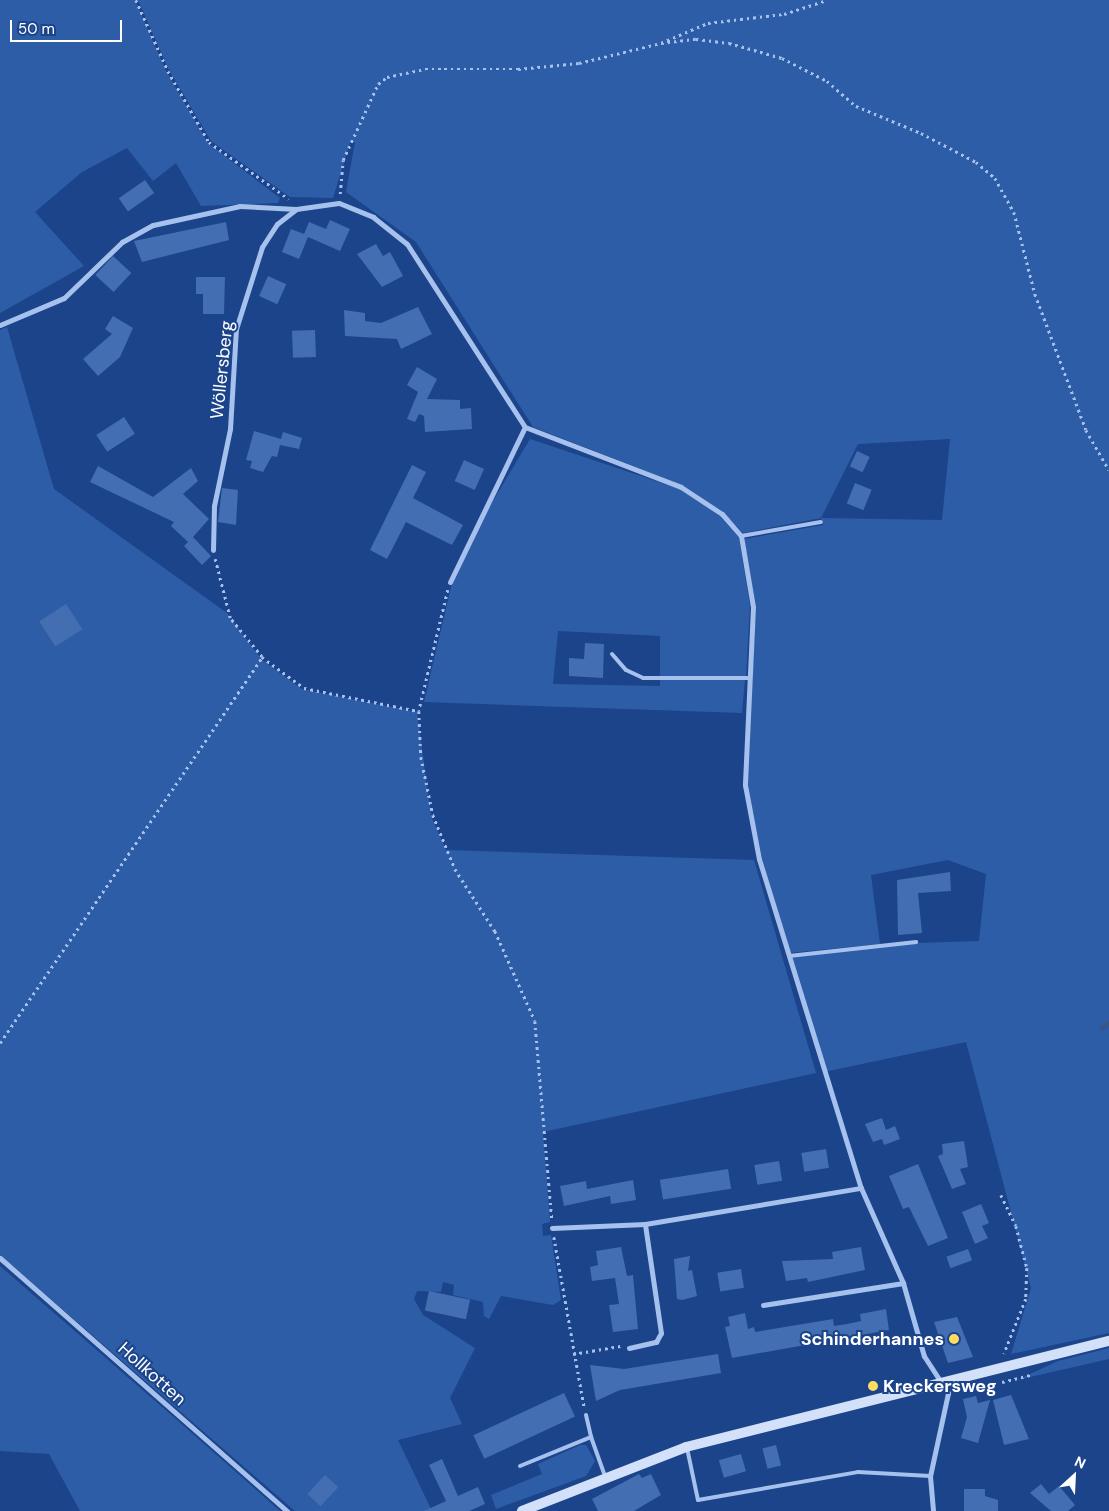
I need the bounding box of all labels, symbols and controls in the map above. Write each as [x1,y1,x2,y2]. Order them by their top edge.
scale bar [12,10,125,42]
text: 50 m [18,19,55,39]
street label: Wöllersberg [206,320,238,420]
place label: Schinderhannes [801,1328,944,1350]
marker: Schinderhannes [948,1333,960,1345]
street label: Hollkotten [114,1338,190,1410]
place label: Kreckersweg [883,1375,997,1397]
marker: Kreckersweg [867,1380,879,1392]
north arrow [1049,1451,1099,1501]
text: N [1072,1452,1089,1473]

